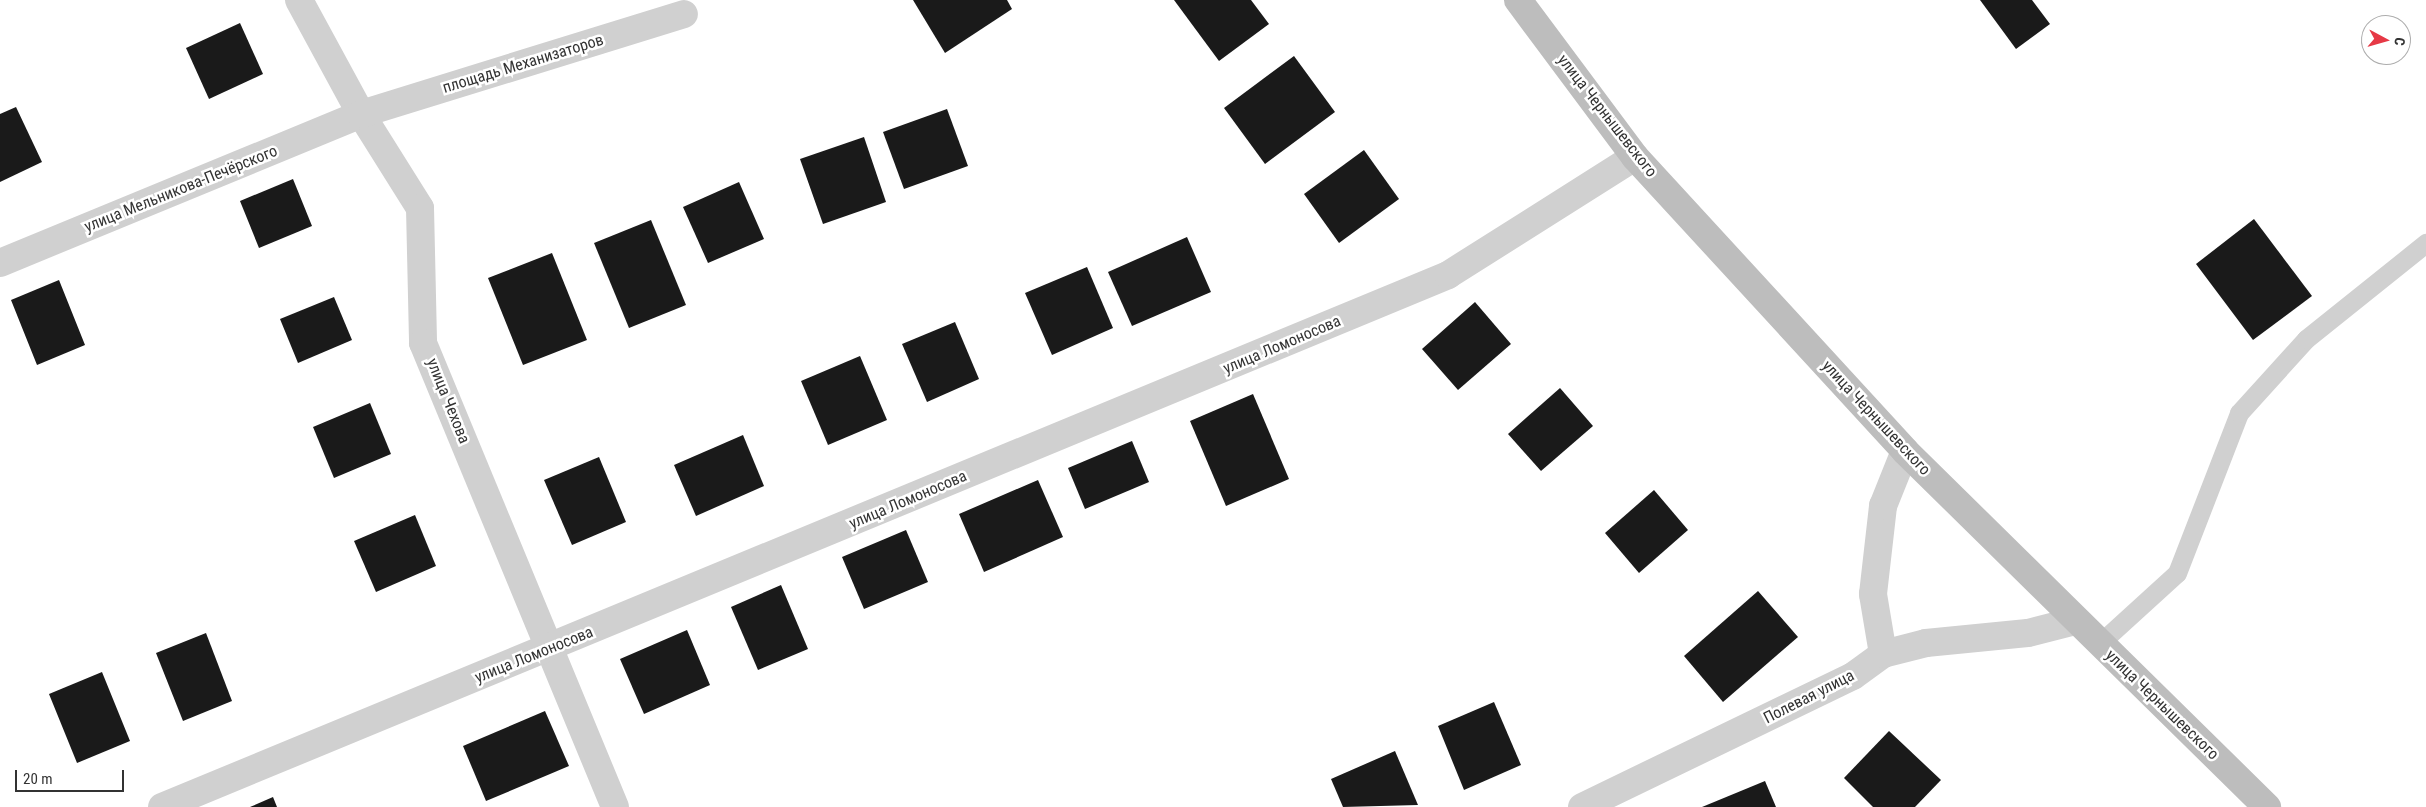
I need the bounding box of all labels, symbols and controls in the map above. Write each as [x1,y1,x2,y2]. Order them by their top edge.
north arrow [2361,15,2411,65]
street label: площадь Механизаторов [440,30,606,98]
text: С [2392,37,2408,46]
street label: улица Чернышевского [1553,51,1661,181]
street label: улица Мельникова-Печёрского [82,141,280,237]
street label: улица Ломоносова [1220,312,1344,378]
street label: улица Чехова [422,356,474,446]
street label: улица Чернышевского [1818,357,1934,479]
street label: улица Ломоносова [846,467,970,533]
street label: улица Ломоносова [472,623,596,687]
street label: улица Чернышевского [2101,646,2223,764]
street label: Полевая улица [1760,666,1858,728]
scale bar [18,760,126,792]
text: 20 m [23,770,53,788]

